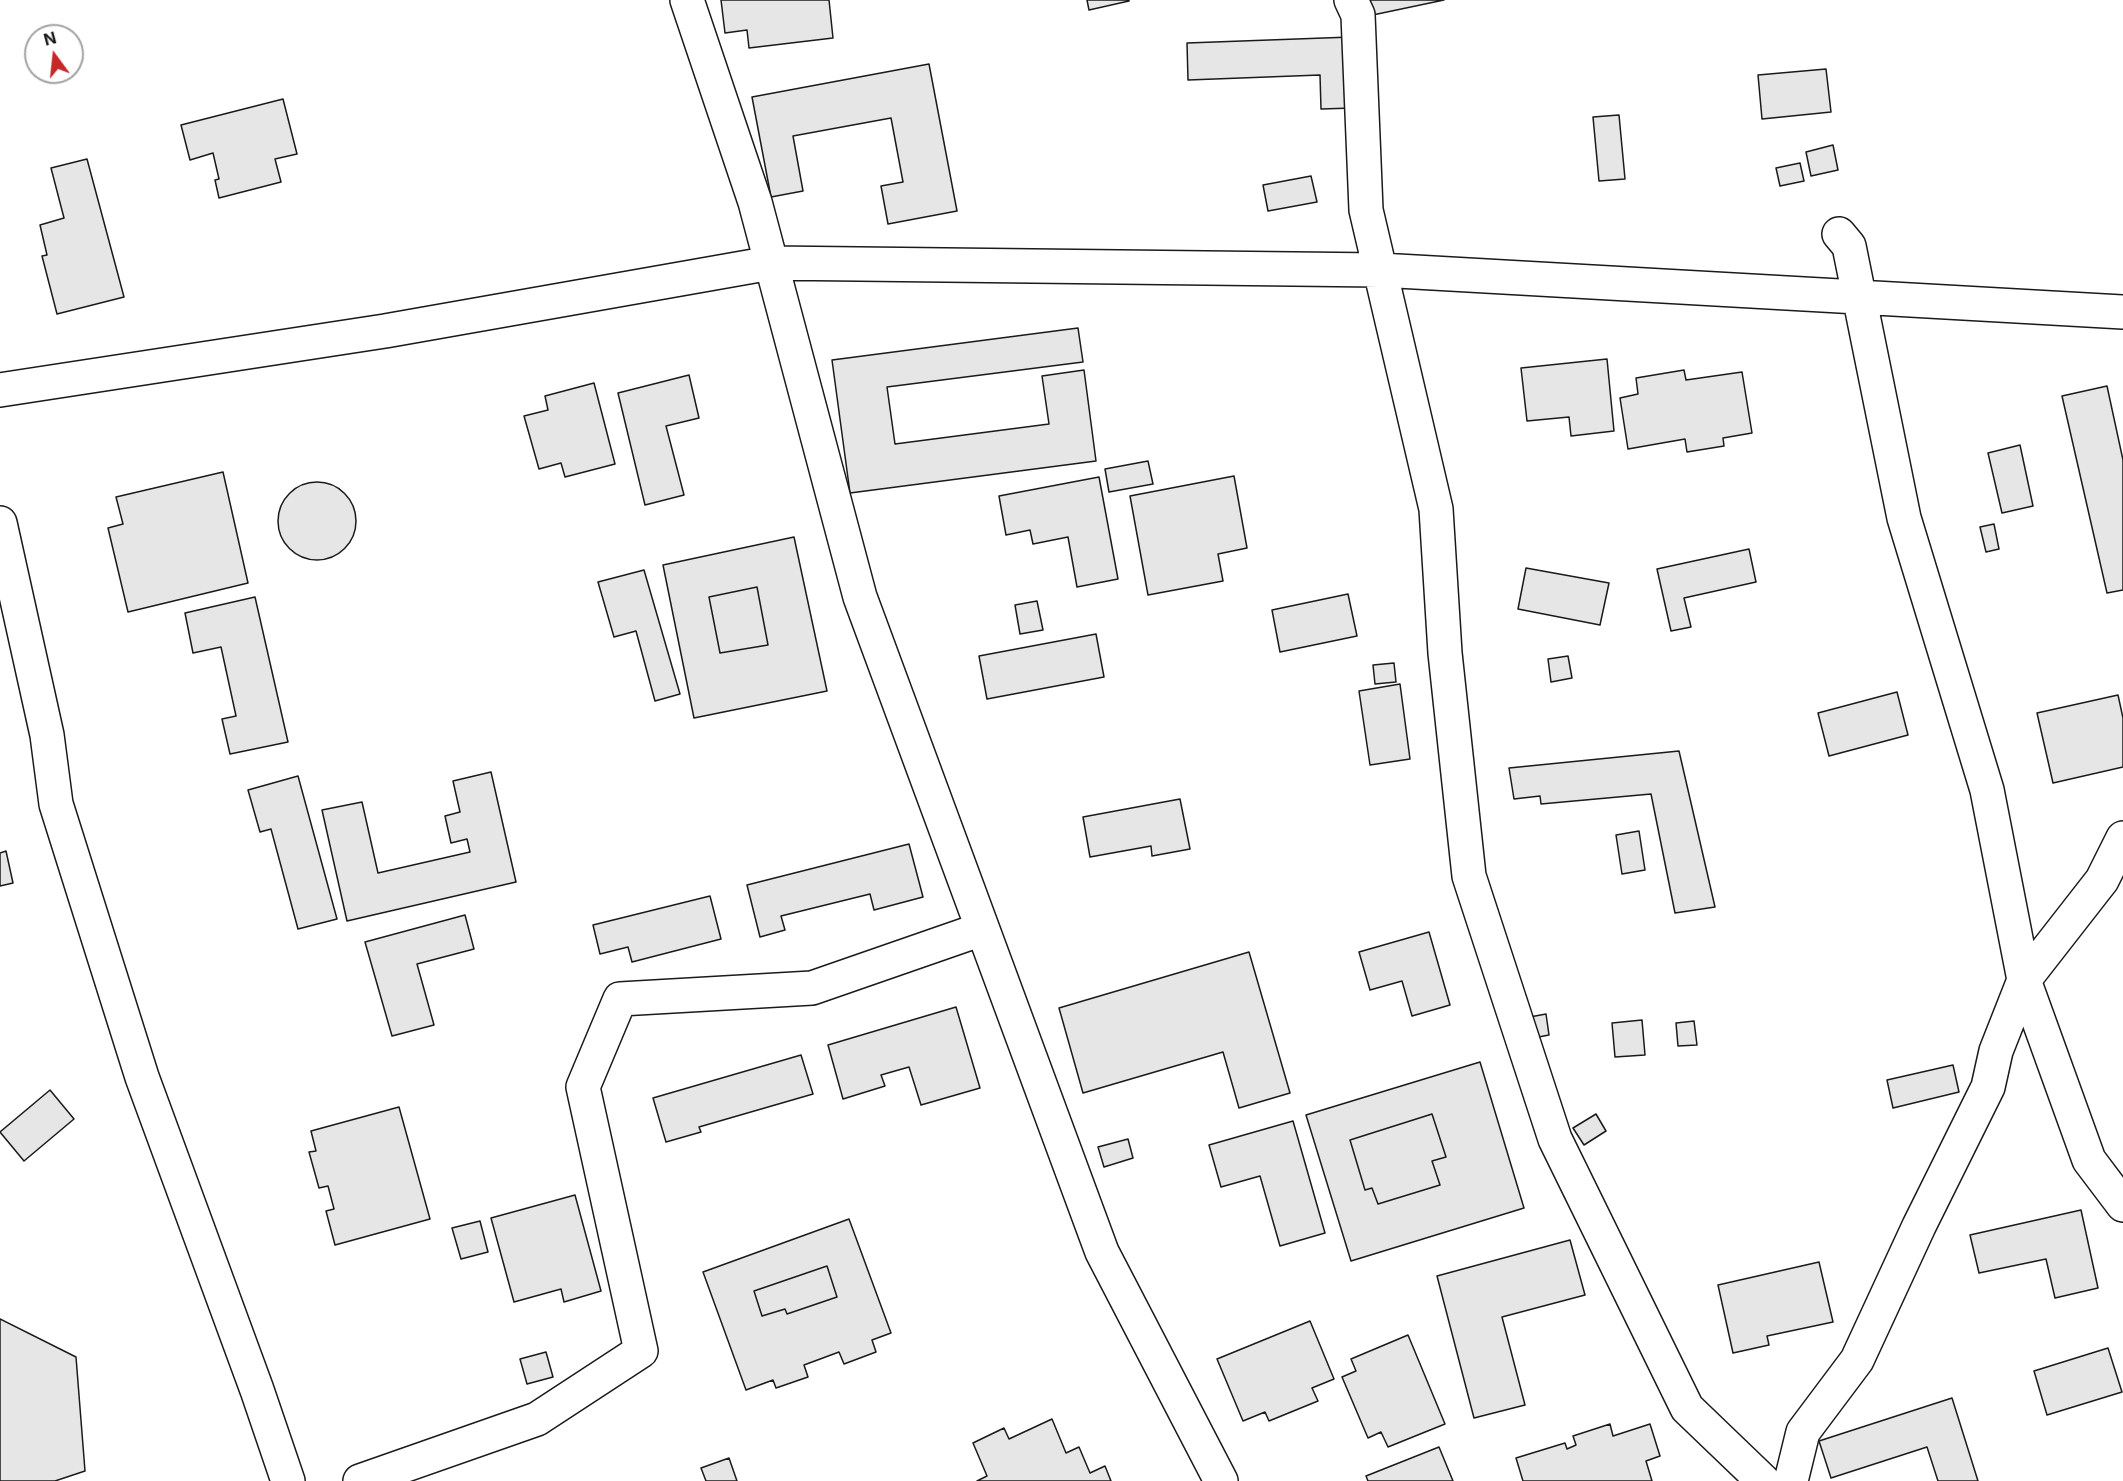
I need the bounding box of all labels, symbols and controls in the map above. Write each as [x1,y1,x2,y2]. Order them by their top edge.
north arrow [24,24,84,84]
text: N [41,27,58,50]

